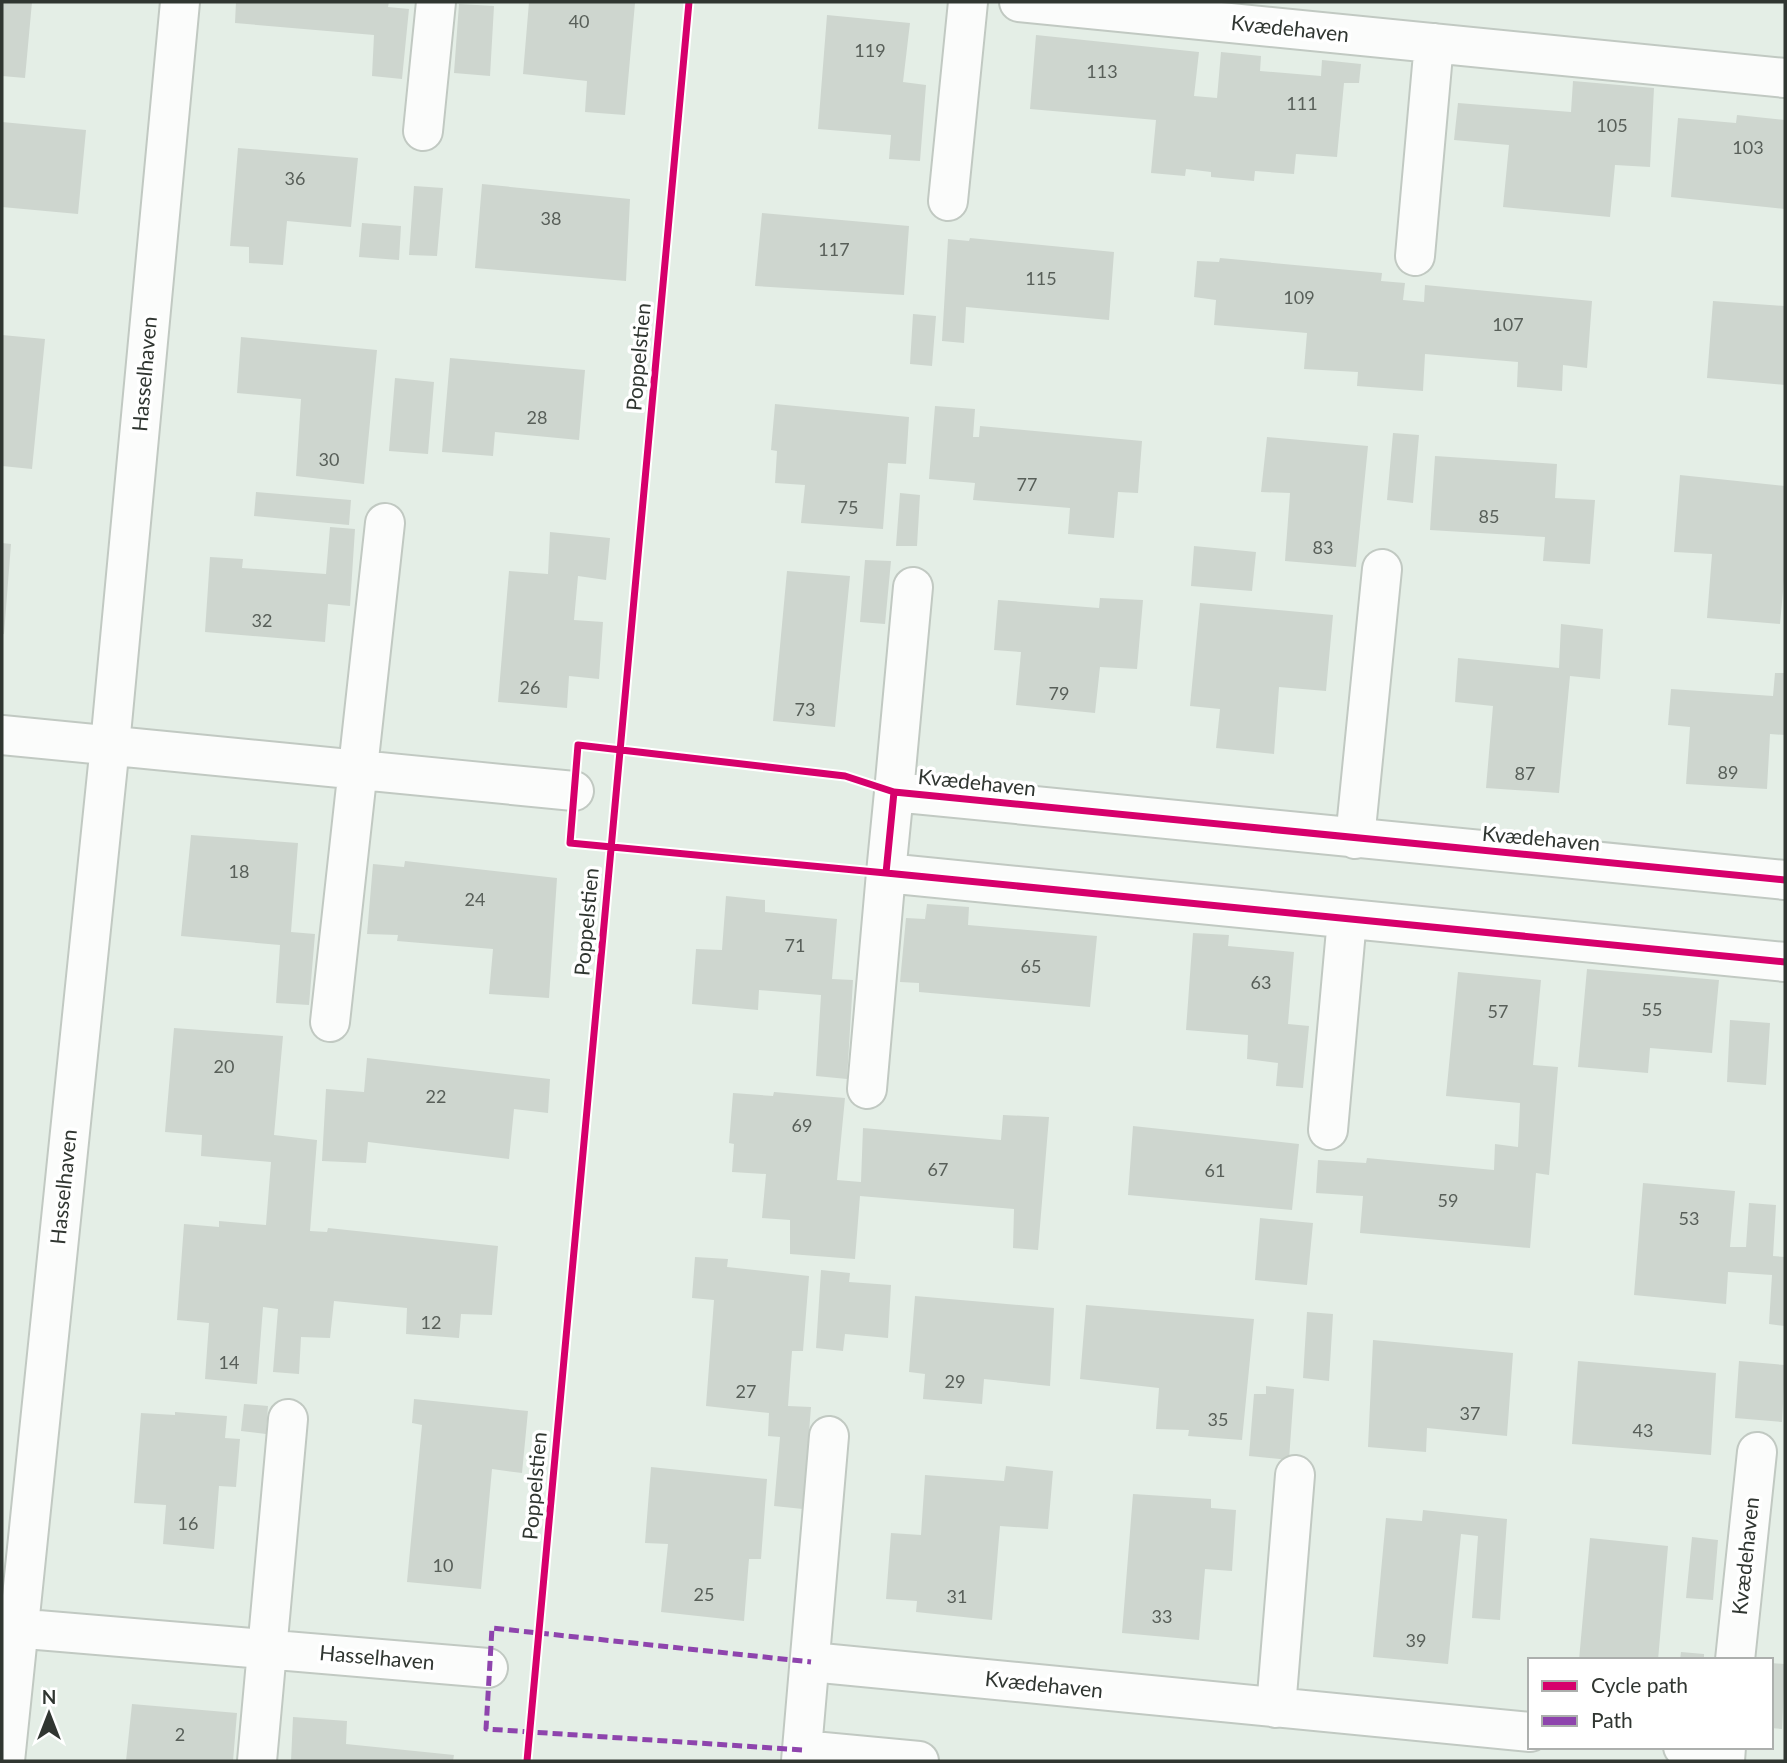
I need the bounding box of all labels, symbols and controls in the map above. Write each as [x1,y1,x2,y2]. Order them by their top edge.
street label: Kvædehaven [1230,9,1350,46]
house number: 40 [569,10,589,32]
house number: 119 [854,39,886,61]
house number: 113 [1086,60,1118,82]
house number: 111 [1286,92,1318,114]
house number: 105 [1596,114,1628,136]
house number: 103 [1732,136,1764,158]
house number: 36 [285,167,305,189]
house number: 38 [541,207,561,229]
house number: 117 [818,238,850,260]
house number: 115 [1025,267,1057,289]
house number: 109 [1283,286,1315,308]
street label: Poppelstien [620,302,655,412]
house number: 107 [1492,313,1524,335]
street label: Hasselhaven [126,315,161,433]
house number: 28 [527,406,547,428]
house number: 30 [319,448,339,470]
house number: 77 [1017,473,1037,495]
house number: 75 [838,496,858,518]
house number: 85 [1479,505,1499,527]
house number: 83 [1313,536,1333,558]
house number: 32 [252,609,272,631]
house number: 26 [520,676,540,698]
house number: 79 [1049,682,1069,704]
house number: 73 [795,698,815,720]
house number: 89 [1718,761,1738,783]
house number: 87 [1515,762,1535,784]
street label: Kvædehaven [917,763,1037,800]
street label: Kvædehaven [1481,820,1601,855]
house number: 18 [229,860,249,882]
street label: Poppelstien [568,867,603,977]
house number: 24 [465,888,485,910]
house number: 71 [785,934,805,956]
house number: 65 [1021,955,1041,977]
house number: 63 [1251,971,1271,993]
house number: 55 [1642,998,1662,1020]
house number: 57 [1488,1000,1508,1022]
house number: 20 [214,1055,234,1077]
house number: 22 [426,1085,446,1107]
house number: 69 [792,1114,812,1136]
street label: Hasselhaven [44,1128,81,1246]
house number: 67 [928,1158,948,1180]
house number: 61 [1205,1159,1225,1181]
house number: 59 [1438,1189,1458,1211]
house number: 53 [1679,1207,1699,1229]
house number: 12 [421,1311,441,1333]
house number: 14 [219,1351,239,1373]
house number: 29 [945,1370,965,1392]
house number: 27 [736,1380,756,1402]
house number: 37 [1460,1402,1480,1424]
house number: 35 [1208,1408,1228,1430]
house number: 43 [1633,1419,1653,1441]
street label: Poppelstien [516,1431,551,1541]
street label: Kvædehaven [1726,1496,1763,1616]
house number: 16 [178,1512,198,1534]
house number: 10 [433,1554,453,1576]
house number: 25 [694,1583,714,1605]
house number: 31 [947,1585,967,1607]
house number: 33 [1152,1605,1172,1627]
house number: 39 [1406,1629,1426,1651]
street label: Hasselhaven [318,1639,436,1674]
legend [1528,1658,1773,1749]
street label: Kvædehaven [984,1665,1104,1702]
text: Cycle path [1591,1672,1688,1697]
north arrow [14,1679,84,1749]
text: N [42,1685,56,1708]
text: Path [1591,1707,1633,1732]
house number: 2 [175,1723,185,1745]

